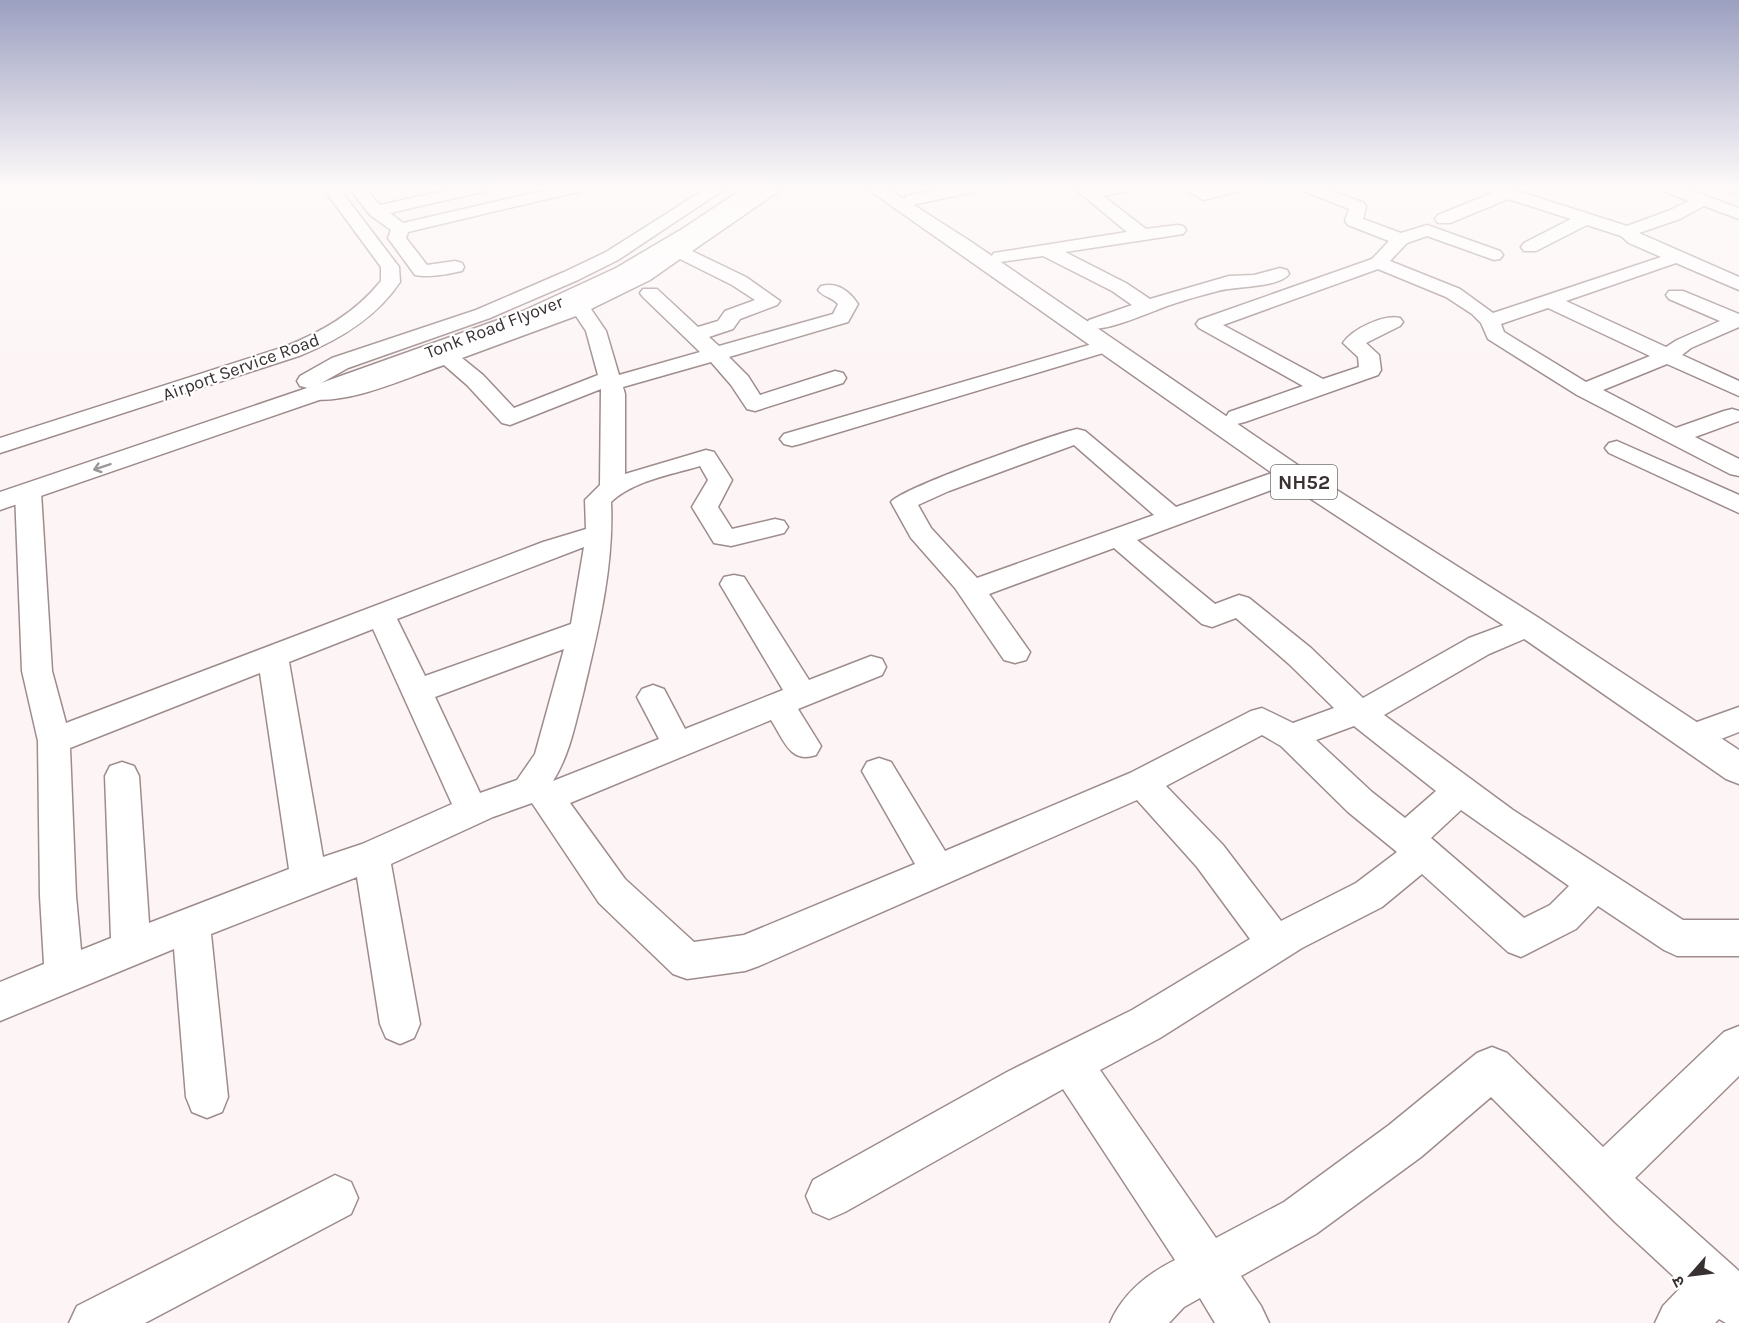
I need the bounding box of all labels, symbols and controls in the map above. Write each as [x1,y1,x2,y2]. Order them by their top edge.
street label: Tonk Road Flyover [422,290,567,363]
street label: Airport Service Road [160,328,322,406]
one-way arrow [93,462,112,473]
road number: NH52 [1271,465,1337,499]
north arrow [1661,1245,1721,1305]
text: उ [1667,1273,1689,1290]

